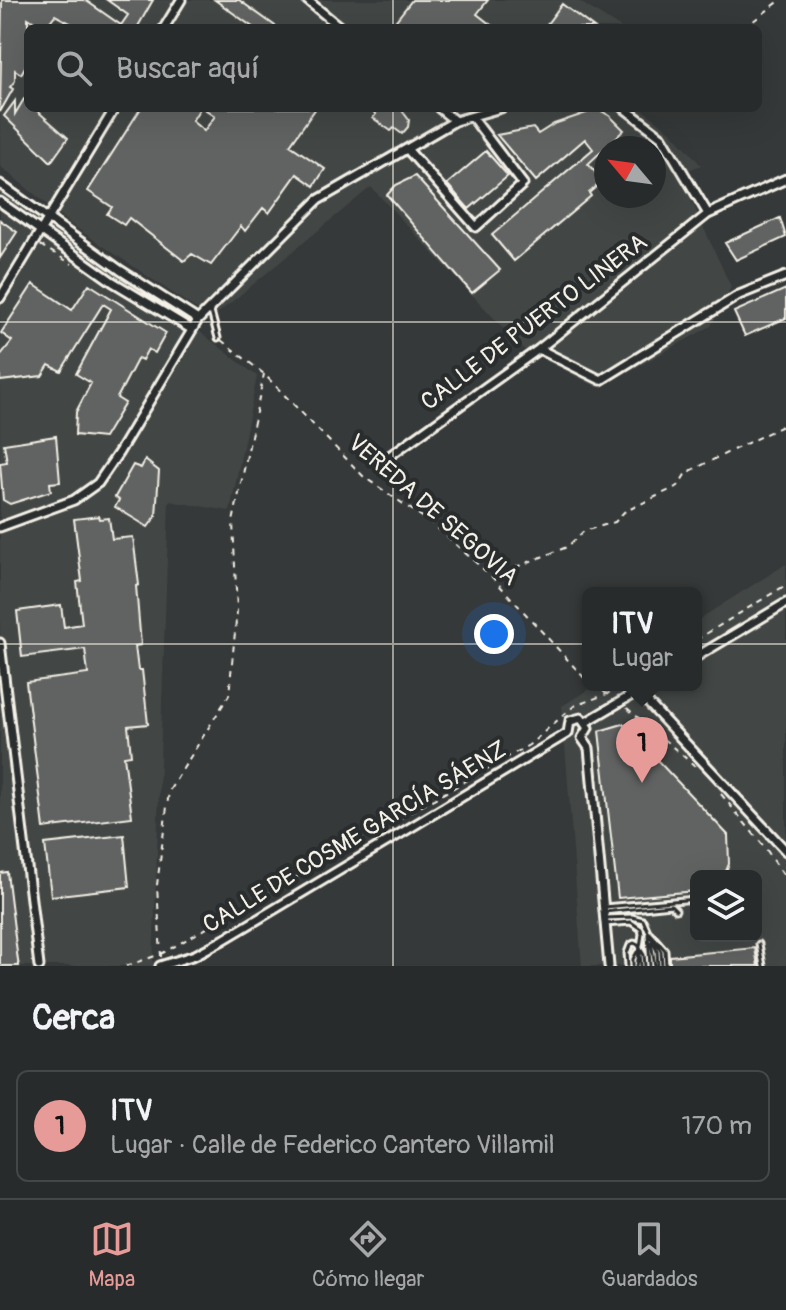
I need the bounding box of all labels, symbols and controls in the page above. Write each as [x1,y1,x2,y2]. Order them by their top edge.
search box [24,24,762,112]
icon: search [52,46,96,90]
text: Buscar aquí [116,50,259,87]
north arrow [594,136,666,208]
street label: CALLE DE PUERTO LINERA [415,227,653,417]
street label: VEREDA DE SEGOVIA [342,428,524,592]
popup [582,587,702,691]
text: ITV [611,605,654,642]
your location [474,614,514,654]
text: Lugar [611,642,673,674]
pin: 1 [616,717,668,783]
street label: CALLE DE COSME GARCÍA SÁENZ [198,735,512,939]
map controls [690,870,762,942]
button: layers [690,870,762,942]
text: Cerca [32,997,115,1040]
text: ITV [110,1092,153,1129]
text: 1 [55,1110,65,1142]
text: 170 m [682,1110,752,1142]
text: Lugar · Calle de Federico Cantero Villamil [110,1129,555,1161]
tab: Mapa [88,1217,135,1293]
tab: Cómo llegar [312,1217,424,1293]
tab: Guardados [601,1217,698,1293]

